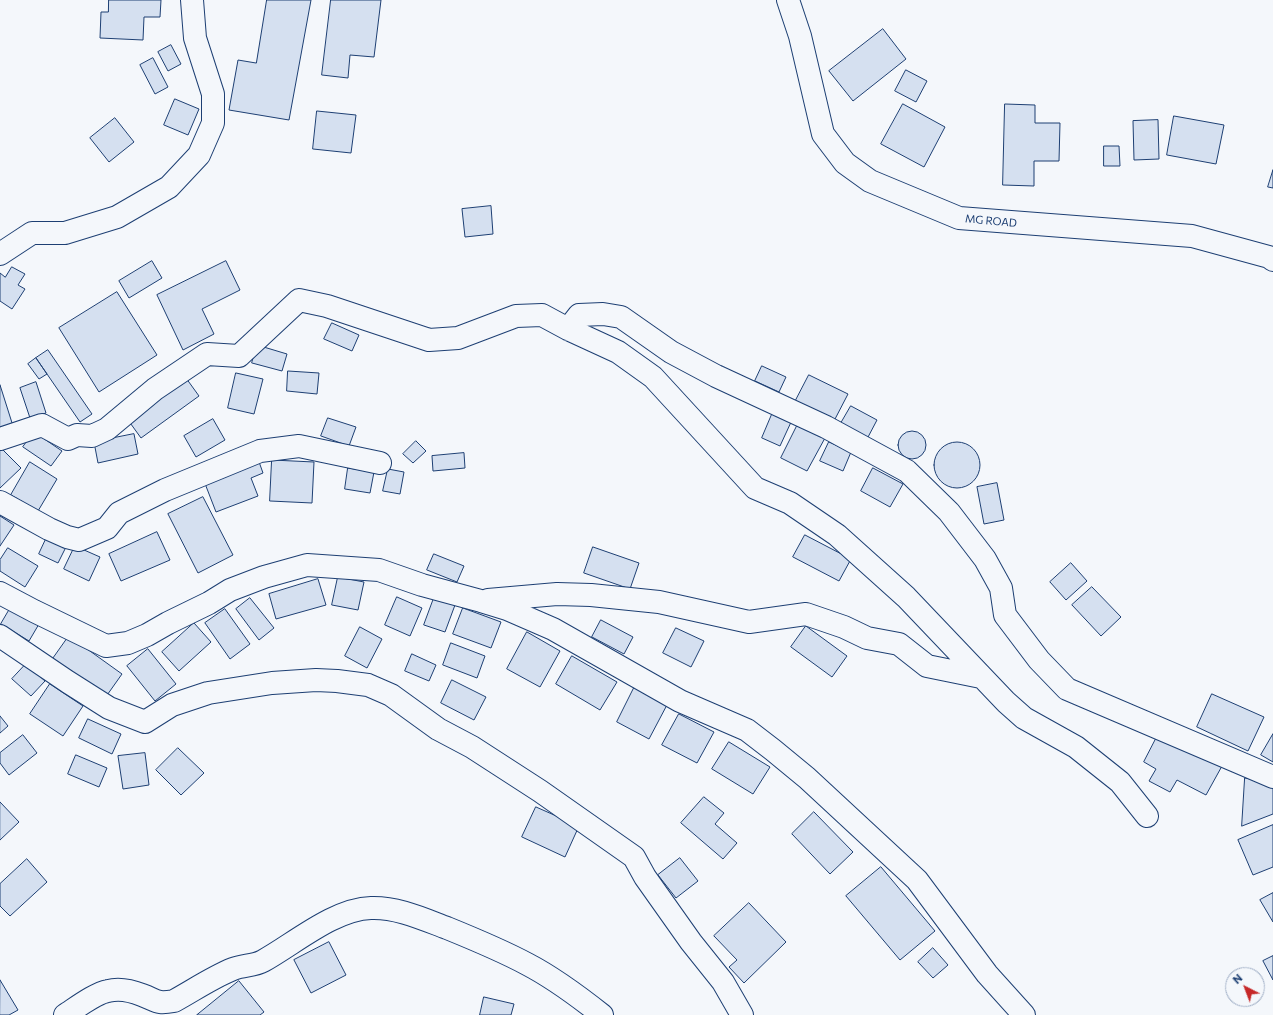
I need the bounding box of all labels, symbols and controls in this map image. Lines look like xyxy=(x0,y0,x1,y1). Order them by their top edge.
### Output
street label: MG ROAD xyxy=(965,212,1017,230)
north arrow xyxy=(1225,967,1265,1007)
text: N xyxy=(1230,971,1245,986)

